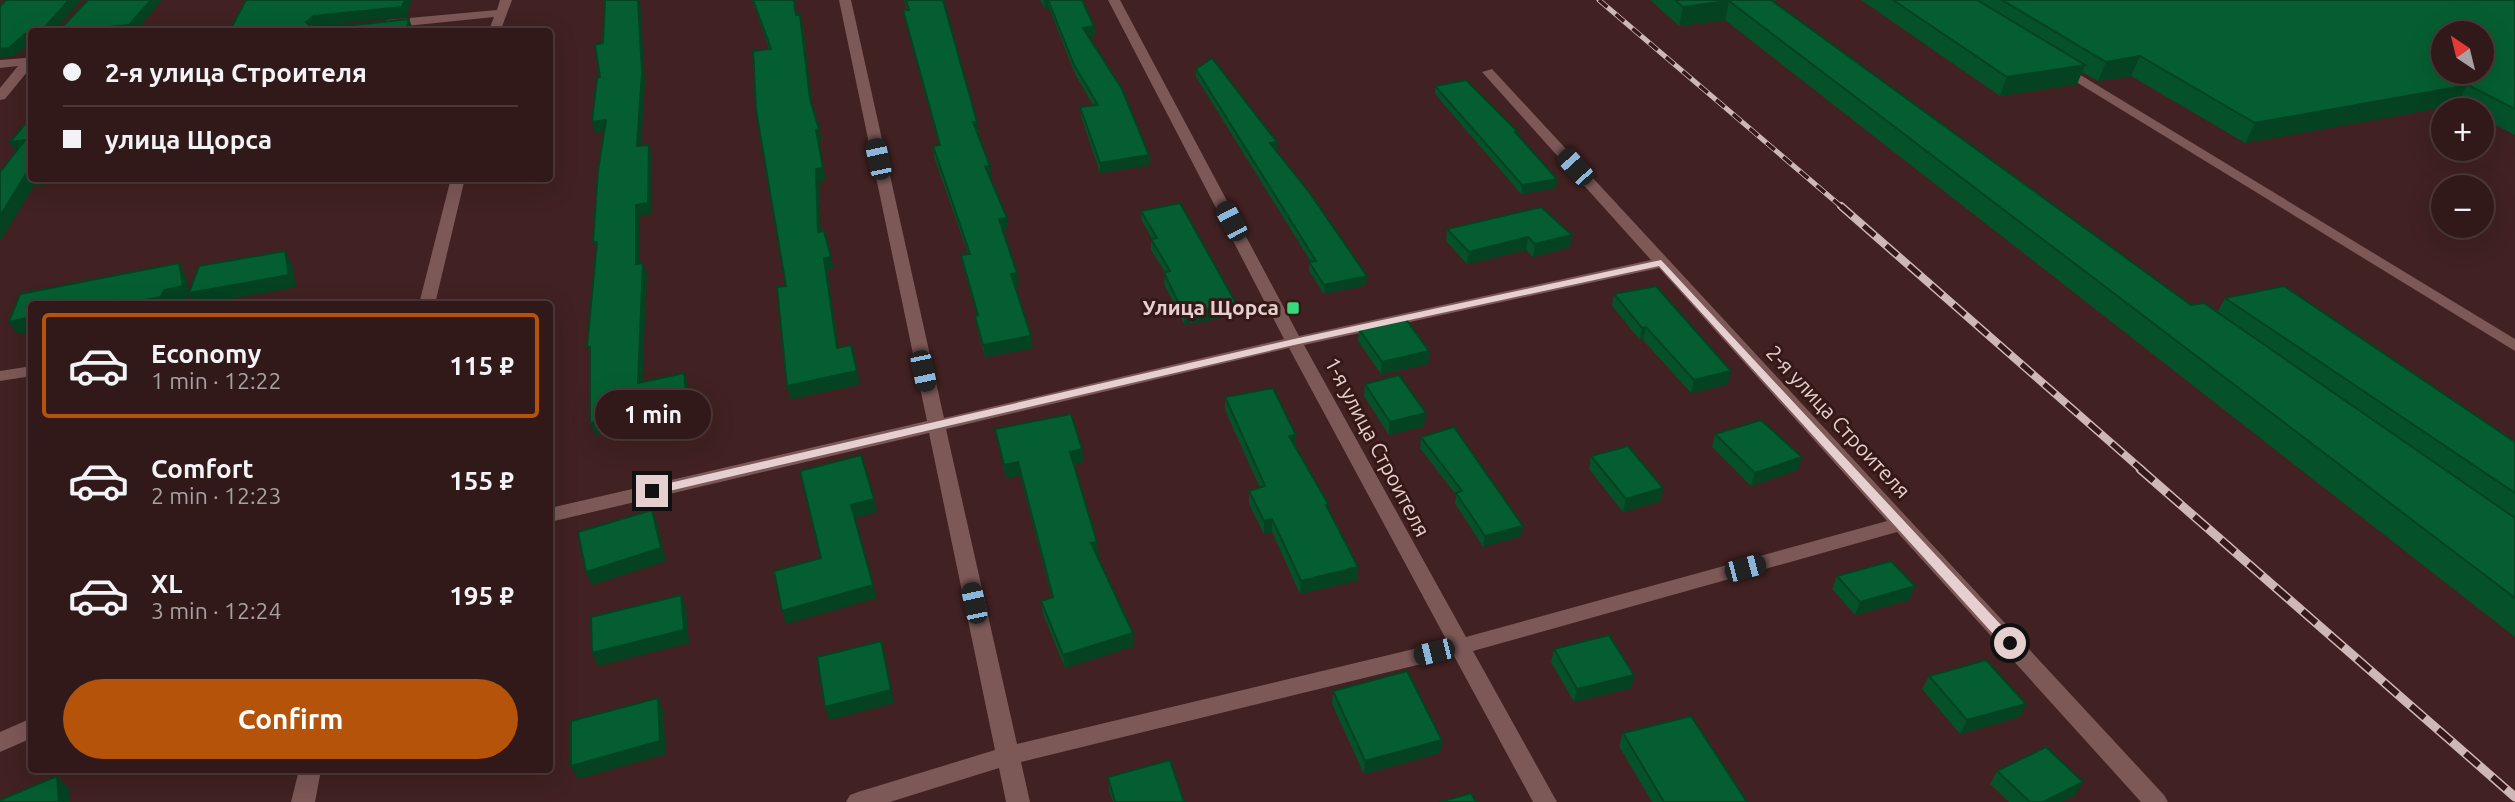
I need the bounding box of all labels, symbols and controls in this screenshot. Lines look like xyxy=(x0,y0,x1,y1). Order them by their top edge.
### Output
north arrow xyxy=(2431,21,2494,84)
map controls xyxy=(2431,21,2494,238)
text: 2-я улица Строителя xyxy=(105,58,367,87)
button: + xyxy=(2431,98,2494,161)
text: улица Щорса xyxy=(105,125,272,154)
car xyxy=(864,136,893,182)
car xyxy=(1554,144,1597,190)
button: − xyxy=(2431,175,2494,238)
car xyxy=(1212,198,1251,244)
place label: Улица Щорса xyxy=(1143,295,1279,319)
marker: Улица Щорса xyxy=(1285,300,1301,316)
icon: car xyxy=(67,334,130,397)
text: Economy xyxy=(151,339,261,368)
street label: 2-я улица Строителя xyxy=(1762,340,1916,503)
car xyxy=(909,348,938,394)
text: 115 ₽ xyxy=(449,351,514,380)
street label: 1-я улица Строителя xyxy=(1320,353,1435,540)
text: 1 min · 12:22 xyxy=(151,368,282,393)
callout: 1 min xyxy=(594,390,710,438)
text: 1 min xyxy=(624,402,682,427)
icon: car xyxy=(67,449,130,512)
text: Comfort xyxy=(151,454,254,483)
text: 155 ₽ xyxy=(449,466,514,495)
route end xyxy=(636,475,668,507)
text: 2 min · 12:23 xyxy=(151,483,282,508)
car xyxy=(1722,552,1769,584)
icon: car xyxy=(67,564,130,627)
text: XL xyxy=(151,569,182,598)
car xyxy=(960,580,989,626)
text: 195 ₽ xyxy=(449,581,514,610)
text: 3 min · 12:24 xyxy=(151,598,282,623)
route start xyxy=(1994,627,2026,659)
car xyxy=(1412,637,1457,667)
button: Confirm xyxy=(63,679,518,759)

